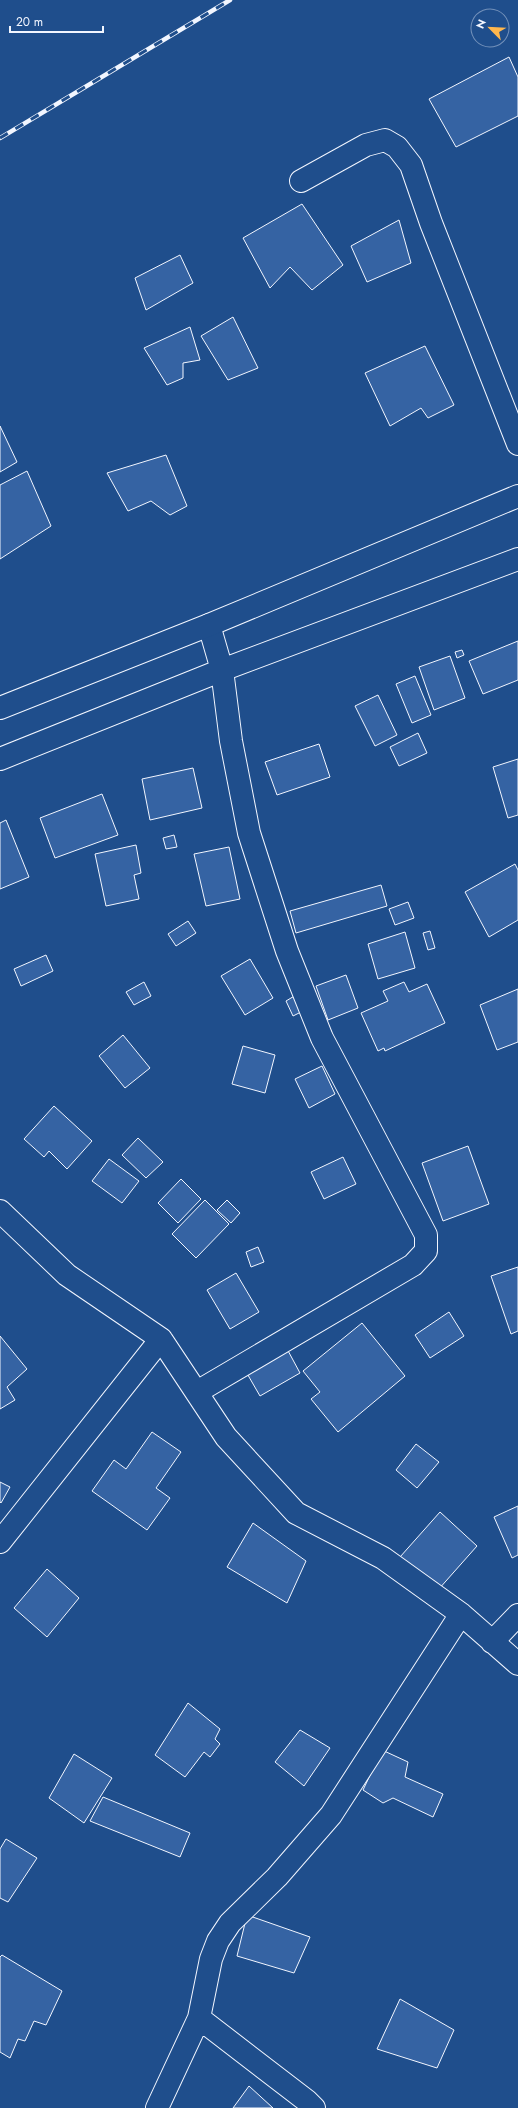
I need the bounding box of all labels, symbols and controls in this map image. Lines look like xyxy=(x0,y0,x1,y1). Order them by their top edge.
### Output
scale bar xyxy=(10,8,103,34)
north arrow xyxy=(470,8,510,48)
text: 20 m xyxy=(16,13,43,31)
text: N xyxy=(472,17,490,31)

